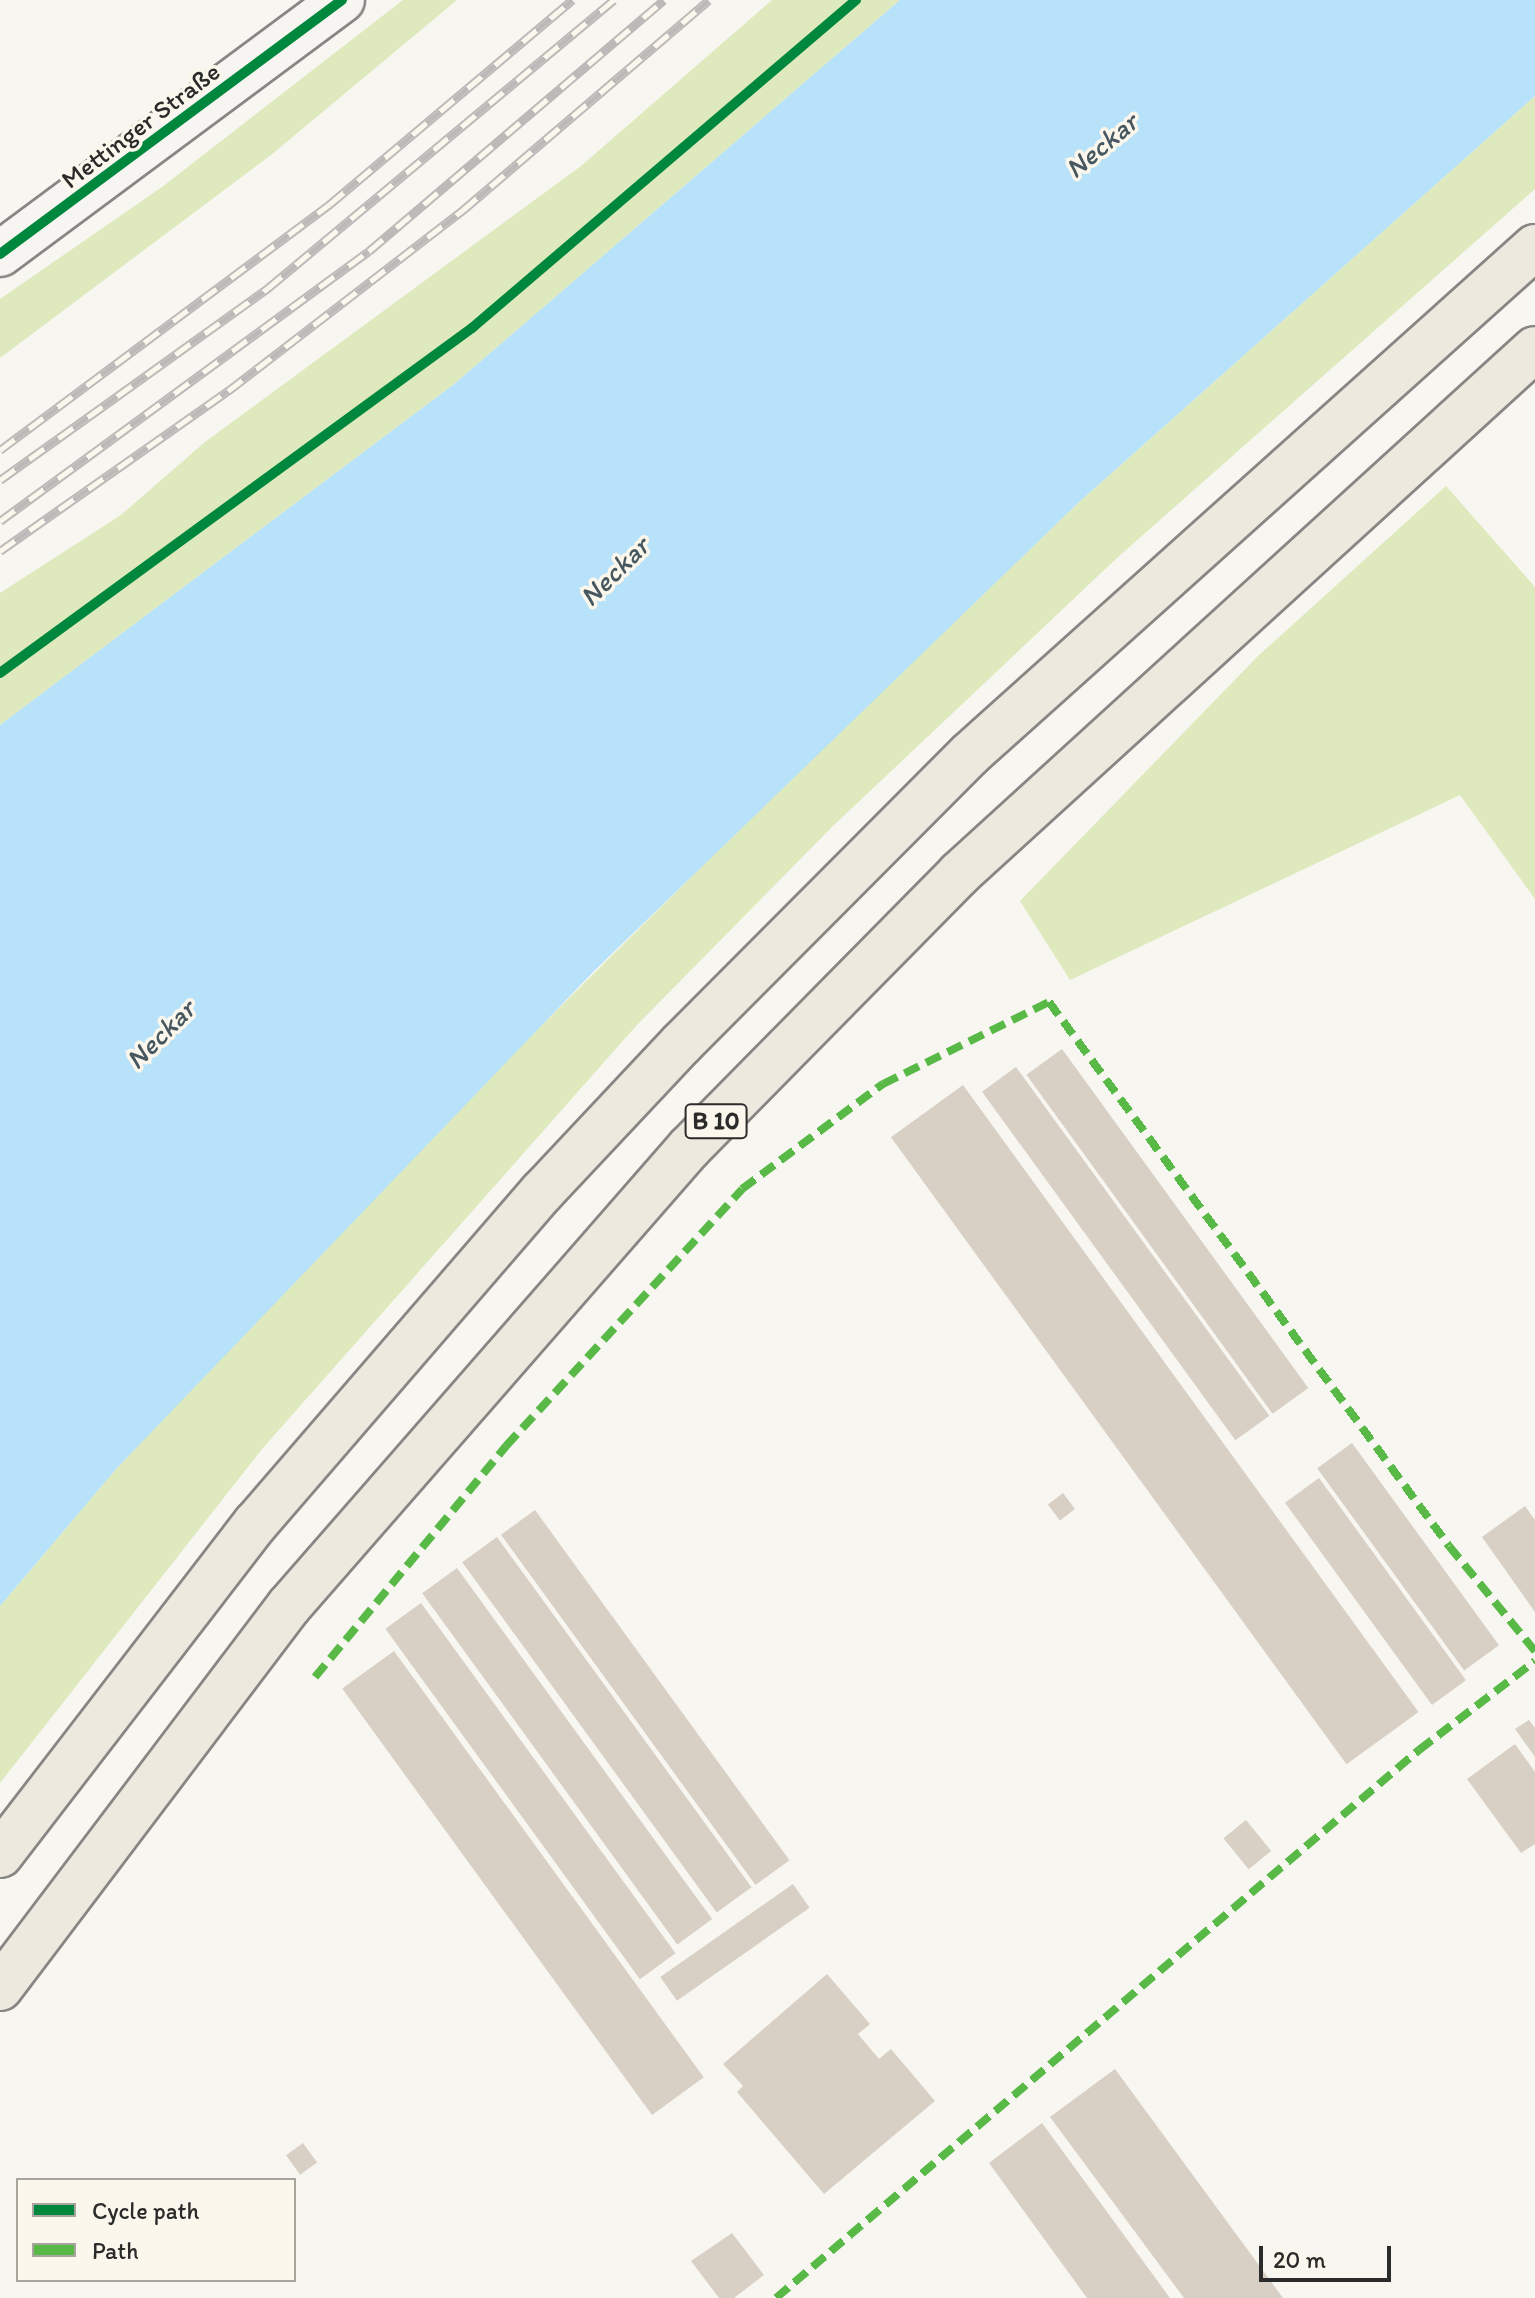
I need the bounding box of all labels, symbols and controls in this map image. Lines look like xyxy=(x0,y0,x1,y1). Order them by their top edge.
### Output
street label: Mettinger Straße xyxy=(55,56,227,196)
water label: Neckar xyxy=(1058,105,1144,185)
water label: Neckar xyxy=(572,529,656,613)
water label: Neckar xyxy=(118,992,202,1076)
road number: B 10 xyxy=(684,1101,748,1141)
legend xyxy=(16,2178,296,2282)
text: Cycle path xyxy=(92,2196,199,2225)
scale bar xyxy=(1263,2230,1395,2280)
text: Path xyxy=(92,2236,139,2265)
text: 20 m xyxy=(1273,2245,1326,2274)

